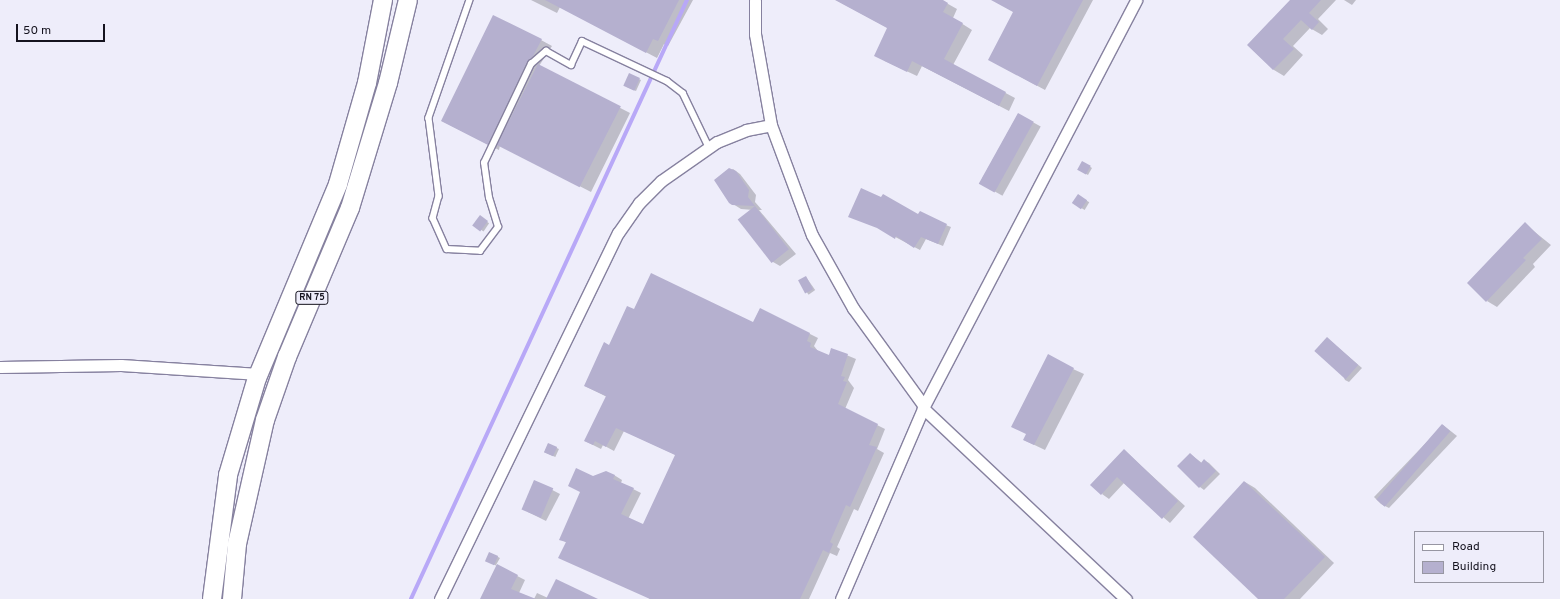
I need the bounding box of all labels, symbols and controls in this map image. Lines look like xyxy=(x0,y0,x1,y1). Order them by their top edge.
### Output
scale bar xyxy=(18,16,107,42)
text: 50 m xyxy=(23,23,51,39)
road number: RN 75 xyxy=(295,291,329,305)
legend xyxy=(1414,531,1544,583)
text: Road xyxy=(1452,539,1480,555)
text: Building xyxy=(1452,559,1496,575)

